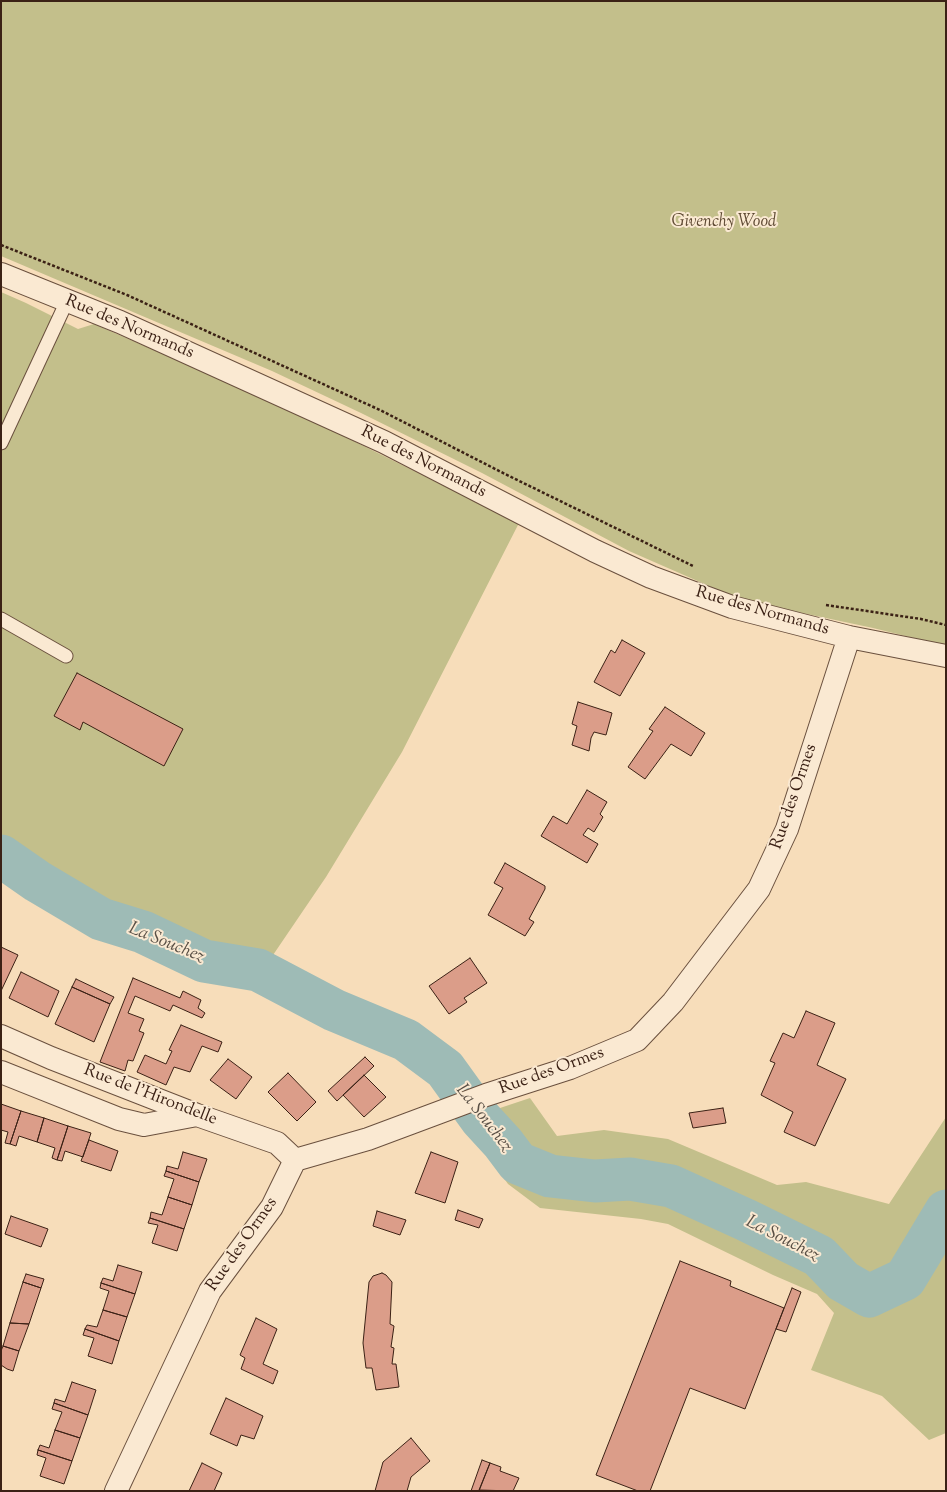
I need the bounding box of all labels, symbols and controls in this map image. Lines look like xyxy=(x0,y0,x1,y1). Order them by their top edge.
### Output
park label: Givenchy Wood xyxy=(672,213,776,233)
street label: Rue des Normands xyxy=(62,292,196,364)
street label: Rue des Normands xyxy=(357,423,489,503)
street label: Rue des Normands xyxy=(693,583,831,641)
street label: Rue des Ormes xyxy=(767,742,823,852)
water label: La Souchez xyxy=(125,919,207,969)
street label: Rue des Ormes xyxy=(497,1044,607,1100)
street label: Rue de l'Hirondelle xyxy=(80,1061,220,1131)
water label: La Souchez xyxy=(450,1081,516,1157)
street label: Rue des Ormes xyxy=(203,1194,283,1296)
water label: La Souchez xyxy=(741,1212,823,1268)

